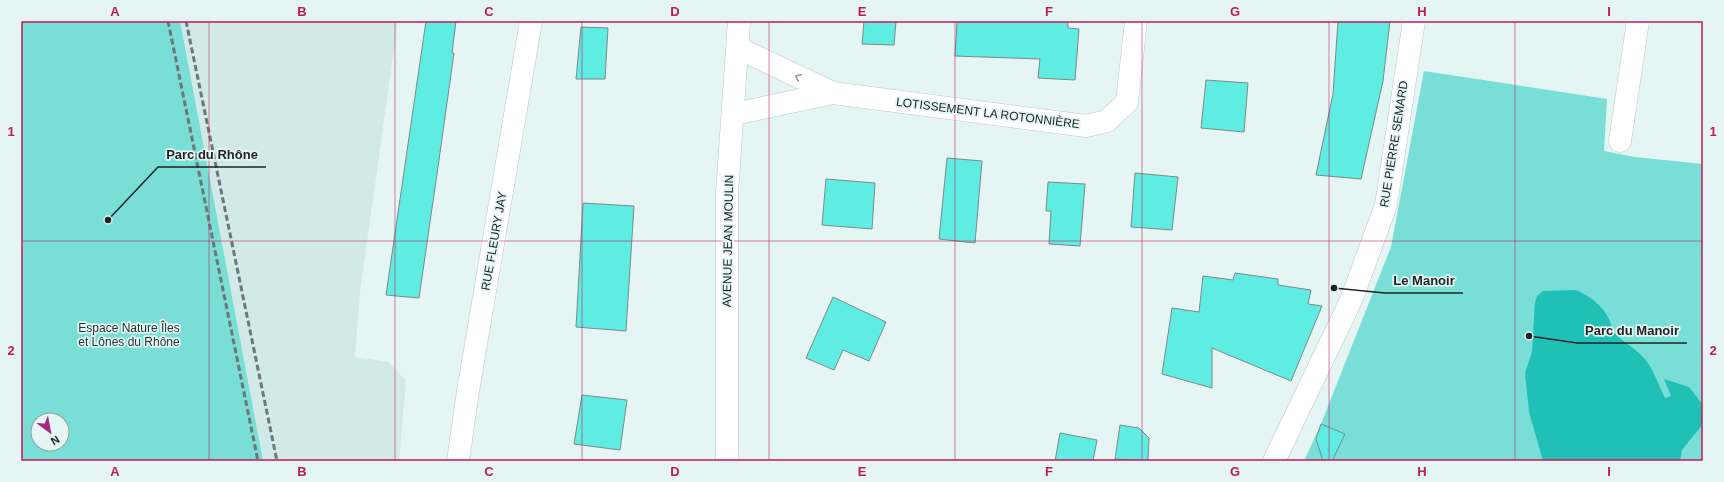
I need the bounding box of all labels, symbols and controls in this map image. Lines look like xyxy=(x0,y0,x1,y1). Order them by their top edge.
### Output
text: A xyxy=(110,4,120,19)
text: B xyxy=(297,4,307,19)
text: C xyxy=(484,4,494,19)
text: D xyxy=(670,4,680,19)
text: E xyxy=(858,4,867,19)
text: F xyxy=(1045,4,1053,19)
text: G xyxy=(1230,4,1240,19)
text: H xyxy=(1417,4,1427,19)
text: I xyxy=(1607,4,1611,19)
one-way arrow xyxy=(794,74,802,82)
street label: RUE PIERRE SEMARD xyxy=(1377,79,1411,208)
street label: LOTISSEMENT LA ROTONNIÈRE xyxy=(895,94,1081,131)
text: 1 xyxy=(7,124,15,139)
text: 1 xyxy=(1709,124,1717,139)
callout: Parc du Rhône xyxy=(158,142,266,167)
text: Parc du Rhône xyxy=(166,147,258,162)
street label: AVENUE JEAN MOULIN xyxy=(720,175,736,307)
street label: RUE FLEURY JAY xyxy=(478,191,510,291)
callout: Le Manoir xyxy=(1385,268,1463,293)
text: Le Manoir xyxy=(1393,273,1455,288)
callout: Parc du Manoir xyxy=(1577,318,1687,343)
park label: Espace Nature Îles et Lônes du Rhône xyxy=(78,320,180,349)
text: Parc du Manoir xyxy=(1585,323,1679,338)
text: 2 xyxy=(7,343,15,358)
text: 2 xyxy=(1709,343,1717,358)
north arrow xyxy=(30,412,70,452)
text: N xyxy=(49,433,62,448)
text: A xyxy=(110,464,120,479)
text: B xyxy=(297,464,307,479)
text: C xyxy=(484,464,494,479)
text: D xyxy=(670,464,680,479)
text: E xyxy=(858,464,867,479)
text: F xyxy=(1045,464,1053,479)
text: G xyxy=(1230,464,1240,479)
text: H xyxy=(1417,464,1427,479)
text: I xyxy=(1607,464,1611,479)

